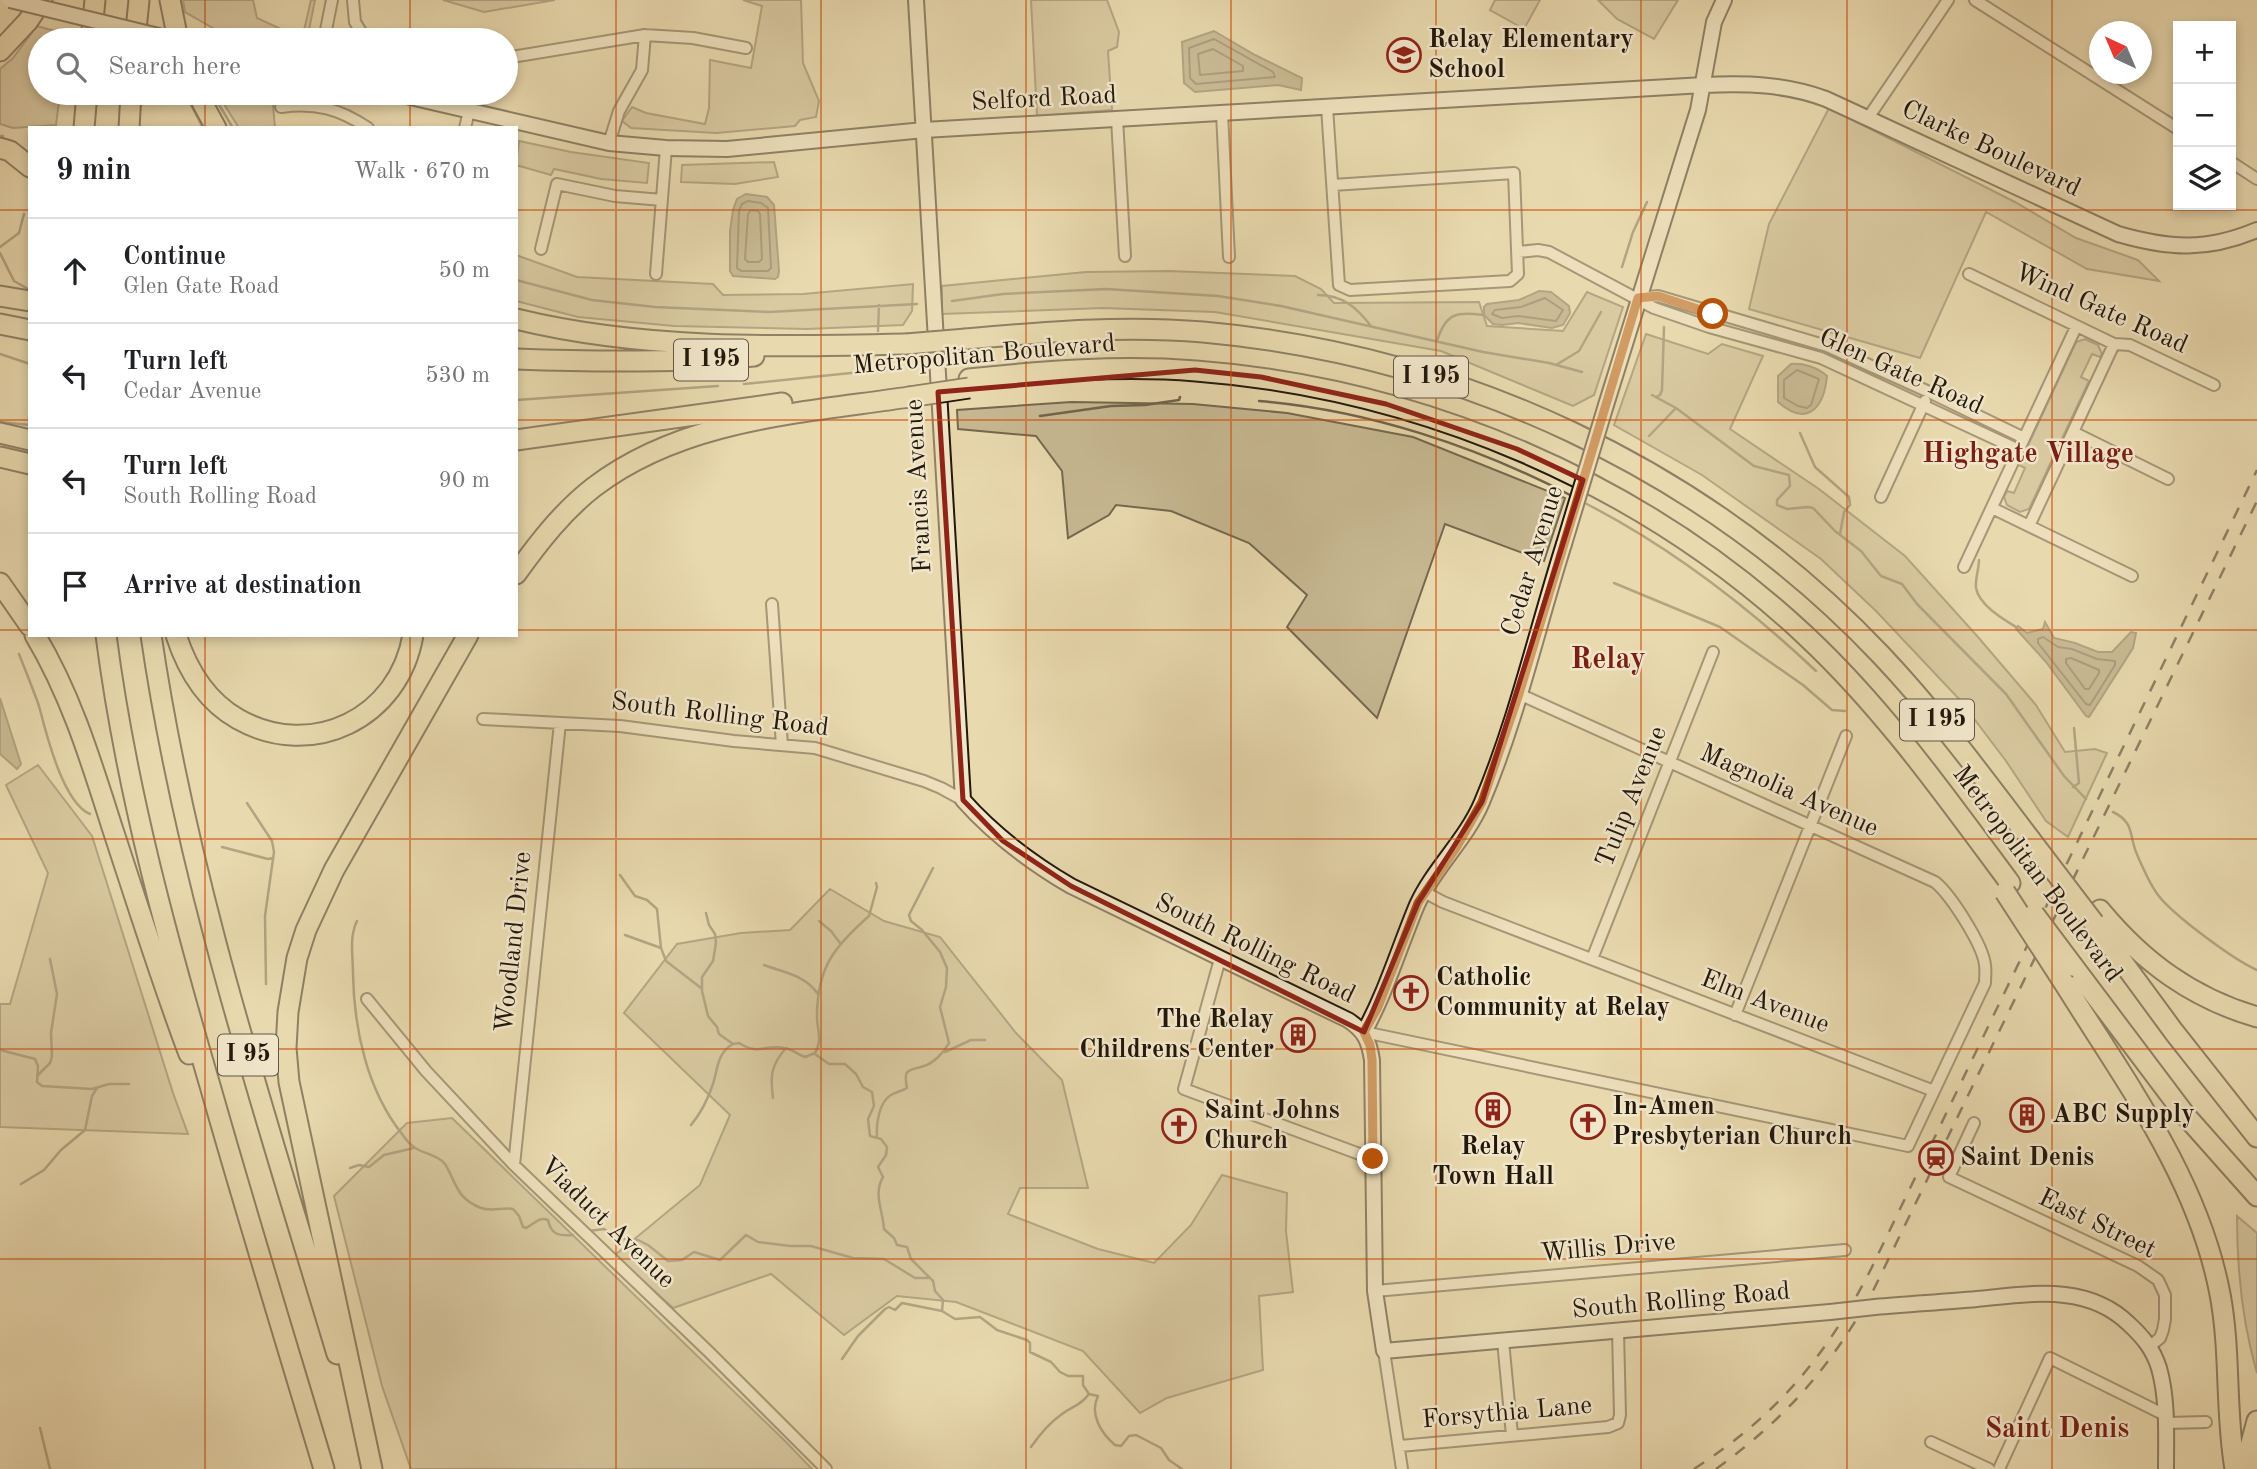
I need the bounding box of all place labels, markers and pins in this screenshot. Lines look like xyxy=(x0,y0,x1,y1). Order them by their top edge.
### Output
place label: Relay Elementary School xyxy=(1428,27,1634,83)
school or university icon: Relay Elementary School xyxy=(1385,36,1423,74)
place label: Catholic Community at Relay xyxy=(1436,965,1670,1021)
church icon: Catholic Community at Relay xyxy=(1392,974,1430,1012)
place label: The Relay Childrens Center xyxy=(1079,1007,1274,1063)
building icon: The Relay Childrens Center xyxy=(1279,1016,1317,1054)
building icon: Relay Town Hall xyxy=(1474,1091,1512,1129)
place label: In-Amen Presbyterian Church xyxy=(1612,1094,1852,1150)
building icon: ABC Supply xyxy=(2008,1096,2046,1134)
place label: Saint Johns Church xyxy=(1204,1098,1340,1154)
place label: ABC Supply xyxy=(2052,1102,2195,1128)
church icon: In-Amen Presbyterian Church xyxy=(1569,1103,1607,1141)
church icon: Saint Johns Church xyxy=(1160,1107,1198,1145)
place label: Relay Town Hall xyxy=(1432,1134,1554,1190)
station icon: Saint Denis xyxy=(1917,1139,1955,1177)
place label: Saint Denis xyxy=(1960,1145,2094,1171)

